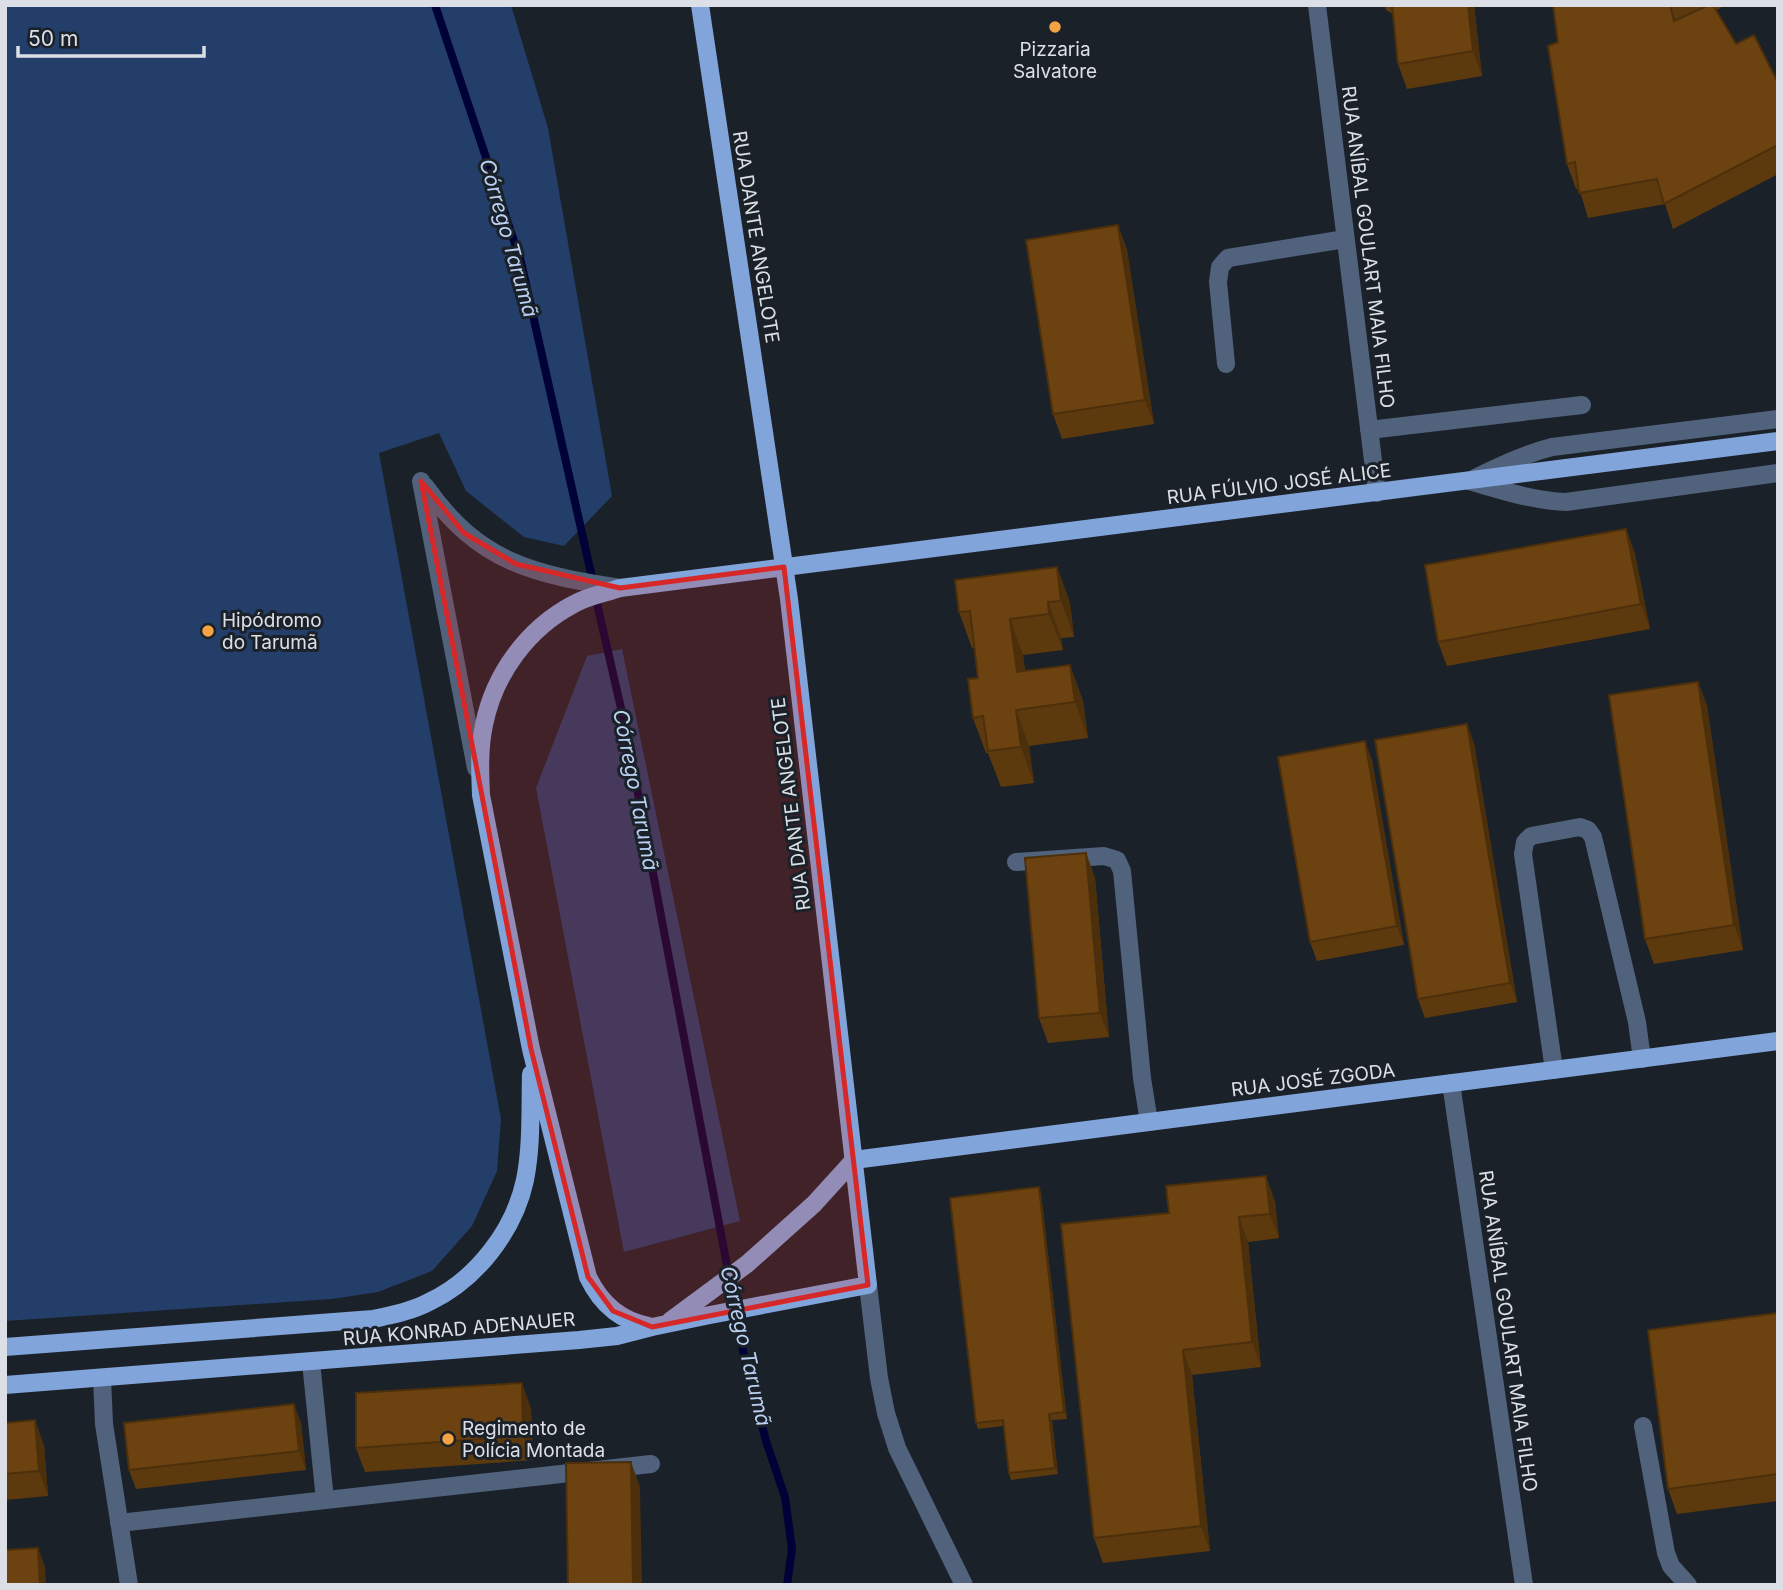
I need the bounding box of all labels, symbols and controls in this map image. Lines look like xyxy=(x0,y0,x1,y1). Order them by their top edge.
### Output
scale bar xyxy=(18,14,203,58)
marker: Pizzaria Salvatore xyxy=(1047,19,1063,35)
text: 50 m xyxy=(28,26,78,51)
place label: Pizzaria Salvatore xyxy=(1013,38,1097,83)
street label: RUA ANÍBAL GOULART MAIA FILHO xyxy=(1337,84,1400,410)
street label: RUA DANTE ANGELOTE xyxy=(728,129,784,345)
water label: Córrego Tarumã xyxy=(474,156,544,320)
street label: RUA FÚLVIO JOSÉ ALICE xyxy=(1165,458,1393,509)
place label: Hipódromo do Tarumã xyxy=(222,609,322,654)
marker: Hipódromo do Tarumã xyxy=(200,623,216,639)
street label: RUA DANTE ANGELOTE xyxy=(766,696,816,912)
water label: Córrego Tarumã xyxy=(608,707,664,873)
street label: RUA JOSÉ ZGODA xyxy=(1230,1058,1396,1101)
street label: RUA ANÍBAL GOULART MAIA FILHO xyxy=(1474,1169,1543,1493)
water label: Córrego Tarumã xyxy=(715,1263,777,1429)
street label: RUA KONRAD ADENAUER xyxy=(342,1307,576,1351)
place label: Regimento de Polícia Montada xyxy=(462,1417,605,1462)
marker: Regimento de Polícia Montada xyxy=(440,1431,456,1447)

